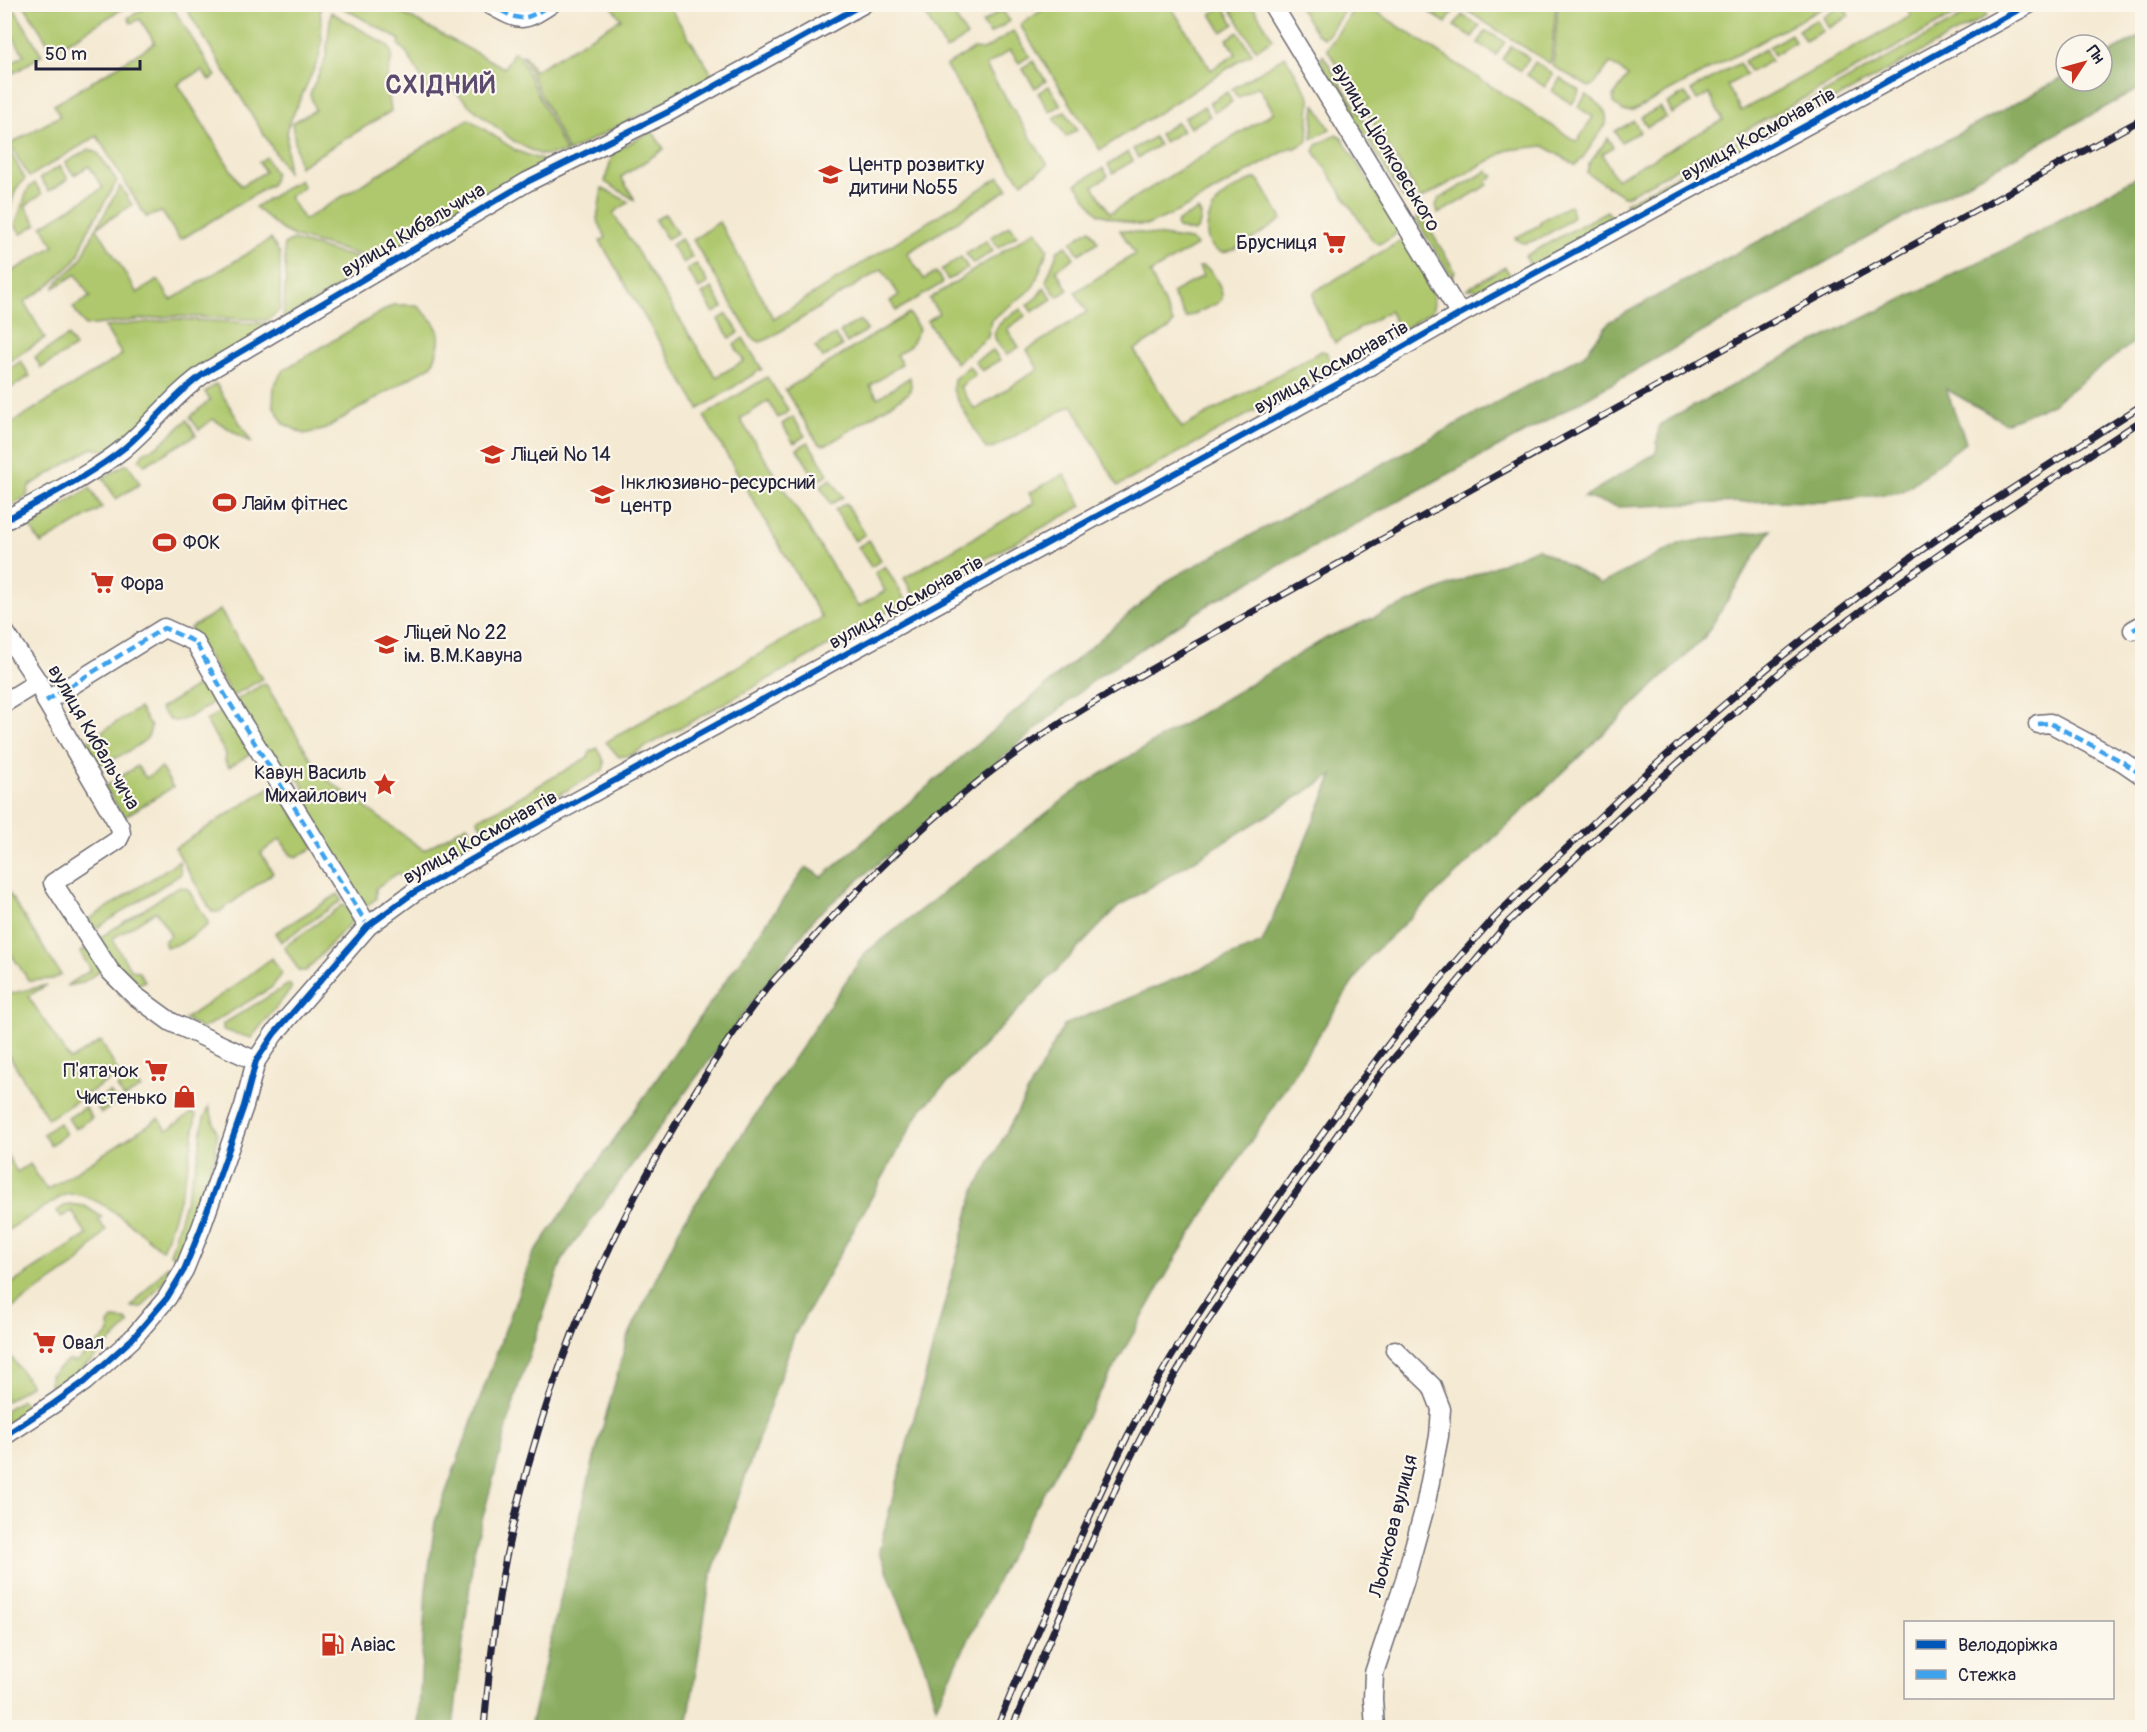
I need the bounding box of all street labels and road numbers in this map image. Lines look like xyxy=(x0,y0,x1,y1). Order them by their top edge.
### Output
street label: вулиця Ціолковського xyxy=(1326,58,1446,236)
street label: вулиця Космонавтів xyxy=(1676,81,1840,187)
street label: вулиця Кибальчича xyxy=(337,177,489,283)
street label: вулиця Космонавтів xyxy=(1249,314,1413,420)
street label: вулиця Космонавтів xyxy=(824,549,988,655)
street label: вулиця Кибальчича xyxy=(42,660,146,814)
street label: вулиця Космонавтів xyxy=(398,784,562,890)
street label: Льонкова вулиця xyxy=(1363,1452,1423,1601)

